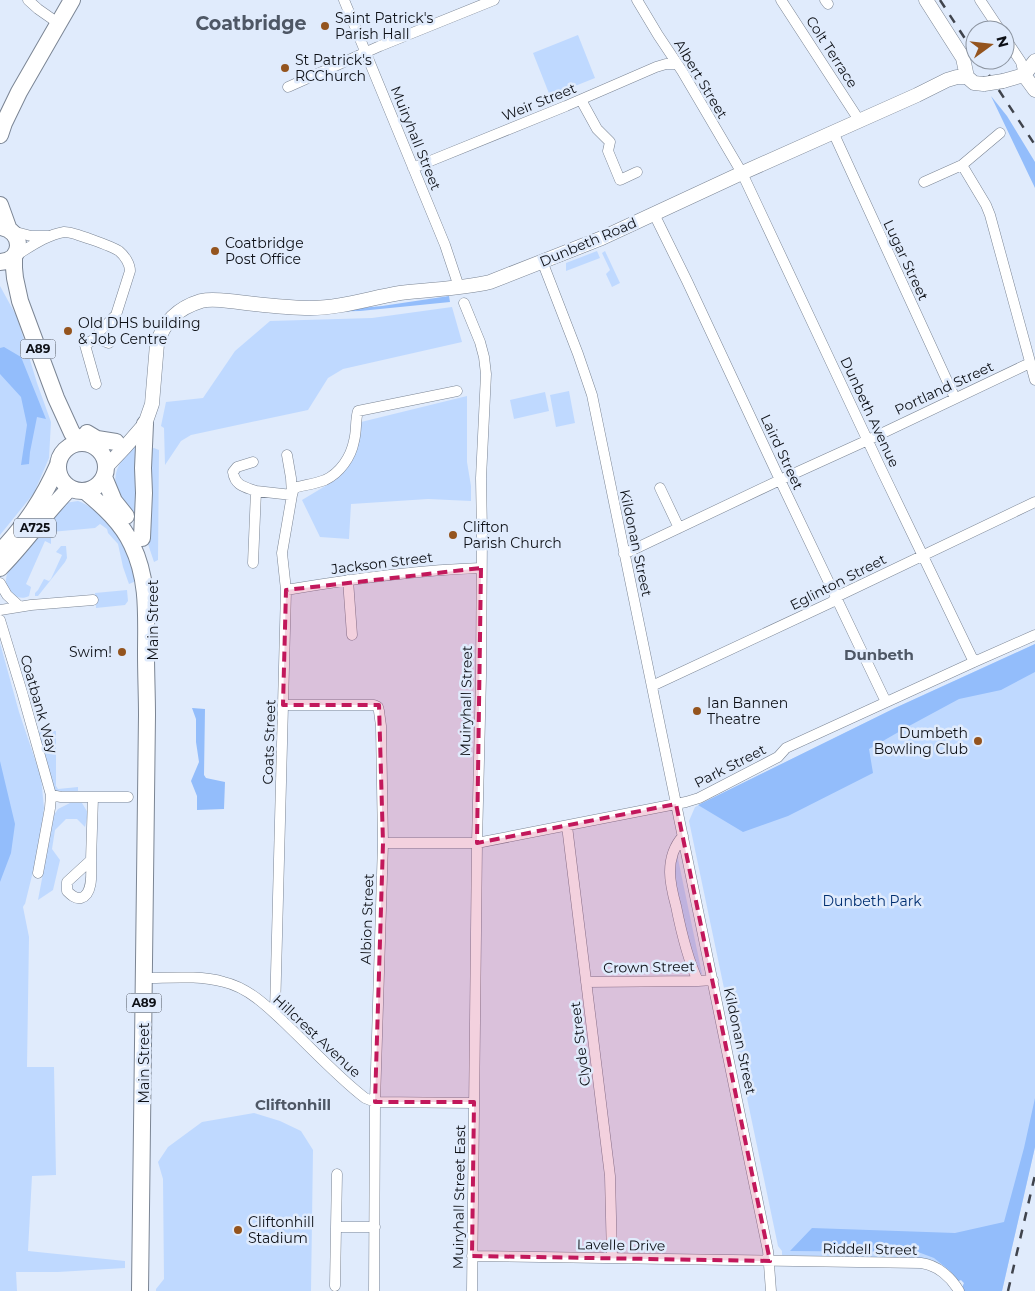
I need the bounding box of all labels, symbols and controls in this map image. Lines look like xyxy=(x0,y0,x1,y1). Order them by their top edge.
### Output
place label: Saint Patrick's Parish Hall xyxy=(335,9,433,43)
district label: Coatbridge xyxy=(195,12,307,35)
street label: Colt Terrace xyxy=(802,13,862,91)
marker: Saint Patrick's Parish Hall xyxy=(319,20,331,32)
north arrow xyxy=(965,20,1015,70)
text: N xyxy=(992,34,1013,49)
street label: Albert Street xyxy=(670,36,732,122)
place label: St Patrick's RCChurch xyxy=(295,51,372,85)
marker: St Patrick's RCChurch xyxy=(279,62,291,74)
street label: Weir Street xyxy=(499,79,579,125)
street label: Muiryhall Street xyxy=(387,83,445,193)
street label: Dunbeth Road xyxy=(537,213,639,271)
street label: Lugar Street xyxy=(879,217,933,304)
place label: Coatbridge Post Office xyxy=(225,234,304,268)
marker: Coatbridge Post Office xyxy=(209,245,221,257)
place label: Old DHS building & Job Centre xyxy=(78,314,201,348)
marker: Old DHS building & Job Centre xyxy=(62,325,74,337)
road number: A89 xyxy=(20,339,56,358)
street label: Dunbeth Avenue xyxy=(836,354,904,470)
street label: Portland Street xyxy=(892,357,997,419)
street label: Laird Street xyxy=(757,411,807,493)
street label: Kildonan Street xyxy=(616,488,656,598)
road number: A725 xyxy=(14,518,56,538)
place label: Clifton Parish Church xyxy=(463,518,562,552)
marker: Clifton Parish Church xyxy=(447,529,459,541)
street label: Jackson Street xyxy=(329,548,434,578)
street label: Eglinton Street xyxy=(787,550,889,614)
street label: Main Street xyxy=(144,579,162,660)
place label: Swim! xyxy=(69,643,112,661)
street label: Muiryhall Street xyxy=(456,645,476,757)
district label: Dunbeth xyxy=(844,645,914,664)
marker: Swim! xyxy=(116,646,128,658)
street label: Coatbank Way xyxy=(16,653,62,756)
place label: Ian Bannen Theatre xyxy=(707,694,788,728)
street label: Coats Street xyxy=(259,699,279,785)
marker: Ian Bannen Theatre xyxy=(691,705,703,717)
place label: Dumbeth Bowling Club xyxy=(874,724,968,758)
marker: Dumbeth Bowling Club xyxy=(972,735,984,747)
street label: Park Street xyxy=(691,740,769,792)
street label: Albion Street xyxy=(356,873,378,965)
park label: Dunbeth Park xyxy=(822,892,922,910)
street label: Crown Street xyxy=(603,957,695,977)
street label: Kildonan Street xyxy=(720,986,760,1096)
street label: Hillcrest Avenue xyxy=(269,991,365,1081)
road number: A89 xyxy=(126,994,162,1012)
street label: Clyde Street xyxy=(566,1000,594,1087)
street label: Main Street xyxy=(135,1022,153,1103)
district label: Cliftonhill xyxy=(255,1095,331,1114)
street label: Muiryhall Street East xyxy=(449,1124,469,1269)
place label: Cliftonhill Stadium xyxy=(248,1213,315,1247)
marker: Cliftonhill Stadium xyxy=(232,1224,244,1236)
street label: Lavelle Drive xyxy=(577,1235,665,1255)
street label: Riddell Street xyxy=(822,1239,918,1259)

